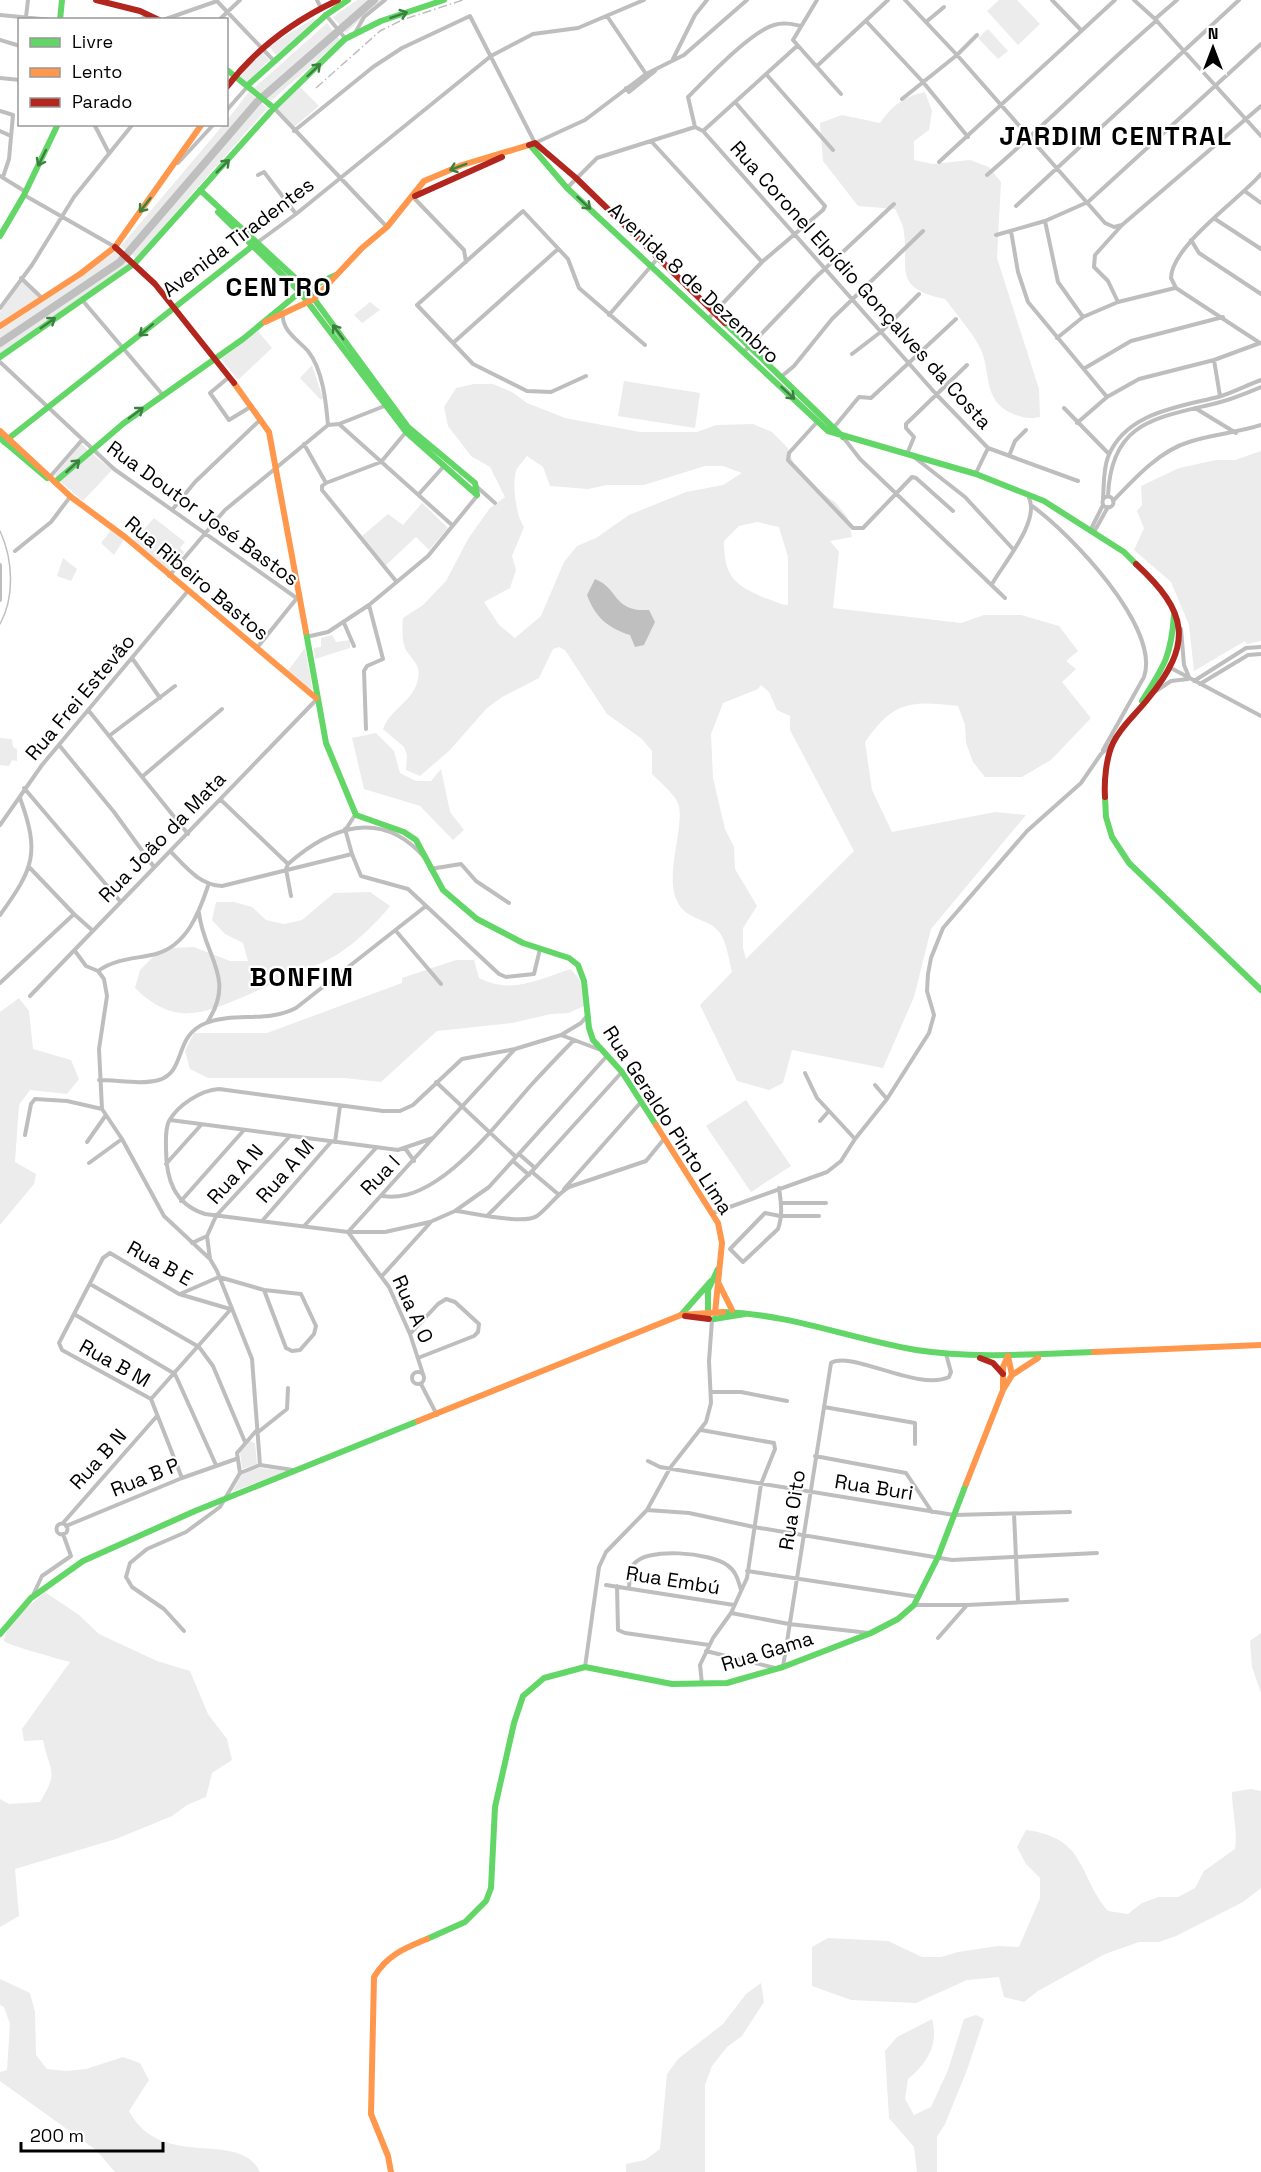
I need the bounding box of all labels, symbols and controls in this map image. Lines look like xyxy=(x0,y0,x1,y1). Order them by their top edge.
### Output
one-way arrow xyxy=(389,8,407,19)
legend xyxy=(18,18,228,126)
north arrow xyxy=(1183,18,1243,78)
text: N xyxy=(1208,23,1218,44)
text: Livre xyxy=(72,30,113,53)
text: Lento xyxy=(72,60,122,83)
one-way arrow xyxy=(306,63,321,77)
text: Parado xyxy=(72,90,132,113)
district label: JARDIM CENTRAL xyxy=(999,119,1233,153)
street label: Rua Coronel Elpídio Gonçalves da Costa xyxy=(724,135,998,435)
one-way arrow xyxy=(36,149,48,167)
one-way arrow xyxy=(215,159,230,173)
one-way arrow xyxy=(450,162,468,173)
street label: Avenida Tiradentes xyxy=(157,171,319,303)
one-way arrow xyxy=(576,196,591,210)
one-way arrow xyxy=(138,197,151,213)
street label: Avenida 8 de Dezembro xyxy=(603,197,785,369)
district label: CENTRO xyxy=(226,270,332,304)
one-way arrow xyxy=(39,317,56,329)
one-way arrow xyxy=(138,323,153,337)
one-way arrow xyxy=(332,324,344,340)
one-way arrow xyxy=(780,386,795,400)
one-way arrow xyxy=(128,407,144,420)
street label: Rua Doutor José Bastos xyxy=(102,435,304,591)
one-way arrow xyxy=(65,459,80,473)
street label: Rua Ribeiro Bastos xyxy=(120,510,274,646)
street label: Rua Frei Estevão xyxy=(19,628,141,766)
street label: Rua João da Mata xyxy=(93,766,231,908)
district label: BONFIM xyxy=(250,960,354,994)
street label: Rua Geraldo Pinto Lima xyxy=(597,1021,739,1219)
street label: Rua A M xyxy=(250,1134,320,1208)
street label: Rua A N xyxy=(201,1139,269,1209)
street label: Rua I xyxy=(355,1149,405,1201)
street label: Rua B E xyxy=(123,1234,197,1292)
street label: Rua A O xyxy=(386,1271,440,1347)
street label: Rua B M xyxy=(75,1333,155,1393)
street label: Rua B N xyxy=(64,1423,132,1495)
street label: Rua B P xyxy=(107,1451,183,1503)
street label: Rua Oito xyxy=(773,1468,811,1552)
street label: Rua Buri xyxy=(833,1468,915,1506)
street label: Rua Embú xyxy=(624,1560,722,1600)
street label: Rua Gama xyxy=(718,1625,816,1677)
scale bar xyxy=(21,2115,164,2153)
text: 200 m xyxy=(30,2124,84,2147)

